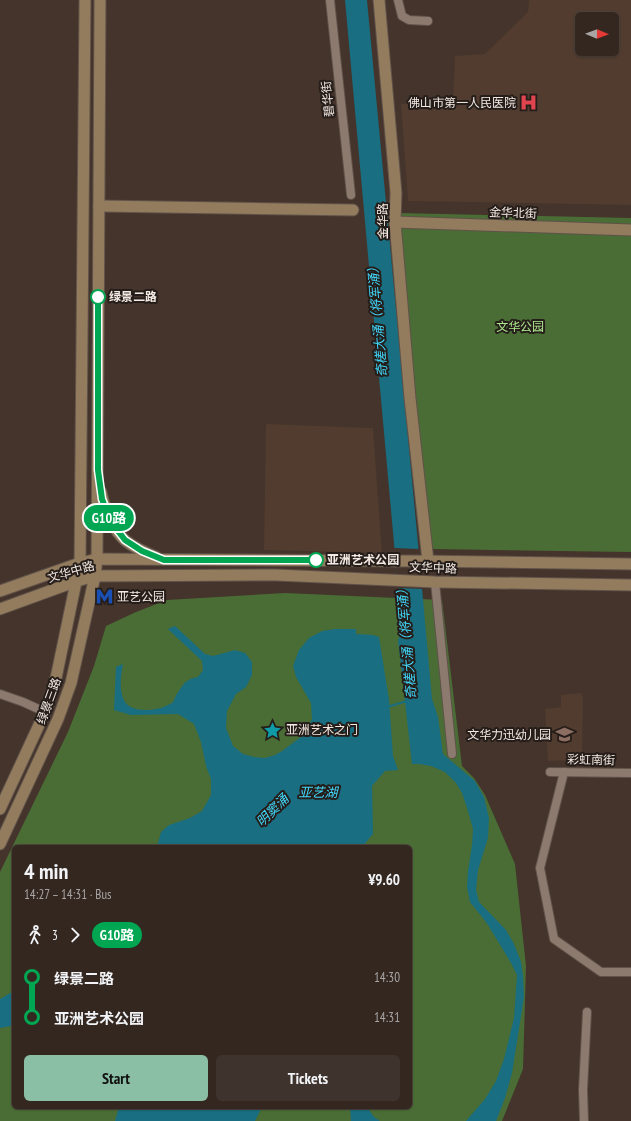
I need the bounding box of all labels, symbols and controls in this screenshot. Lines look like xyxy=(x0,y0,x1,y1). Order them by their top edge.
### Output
north arrow xyxy=(575,12,619,56)
map controls xyxy=(575,12,619,56)
street label: 碧华街 xyxy=(318,80,337,118)
hospital icon: 佛山市第一人民医院 xyxy=(519,93,539,113)
place label: 佛山市第一人民医院 xyxy=(408,95,516,110)
street label: 金华路 xyxy=(375,203,390,239)
street label: 金华北街 xyxy=(489,204,537,221)
water label: 奇槎大涌（将军涌） xyxy=(364,260,391,378)
marker: 绿景二路 xyxy=(90,289,106,305)
place label: 绿景二路 xyxy=(109,289,157,304)
park label: 文华公园 xyxy=(496,319,544,334)
line badge: G10路 xyxy=(81,505,137,531)
text: G10路 xyxy=(92,509,126,527)
marker: 亚洲艺术公园 xyxy=(308,552,324,568)
place label: 亚洲艺术公园 xyxy=(327,552,399,567)
street label: 文华中路 xyxy=(46,558,96,585)
street label: 文华中路 xyxy=(409,559,457,576)
water label: 奇槎大涌（将军涌） xyxy=(393,582,420,700)
metro station icon: 亚艺公园 xyxy=(94,587,114,607)
place label: 亚艺公园 xyxy=(117,589,165,604)
street label: 绿景三路 xyxy=(33,676,64,726)
place icon: 亚洲艺术之门 xyxy=(263,720,283,740)
place label: 亚洲艺术之门 xyxy=(286,722,358,737)
school or university icon: 文华力迅幼儿园 xyxy=(554,725,574,745)
place label: 文华力迅幼儿园 xyxy=(467,727,551,742)
street label: 彩虹南街 xyxy=(567,752,615,767)
water label: 亚艺湖 xyxy=(298,784,339,801)
water label: 明窦涌 xyxy=(253,789,294,830)
text: 4 min xyxy=(24,857,68,885)
text: ¥9.60 xyxy=(368,870,400,889)
text: 14:27 – 14:31 · Bus xyxy=(24,886,111,903)
icon: walk xyxy=(24,924,46,946)
icon: forward xyxy=(64,924,86,946)
text: G10路 xyxy=(100,926,134,944)
text: 3 xyxy=(52,927,58,944)
text: 绿景二路 xyxy=(54,969,114,988)
text: 14:30 xyxy=(374,969,400,986)
text: 亚洲艺术公园 xyxy=(54,1009,144,1028)
text: 14:31 xyxy=(374,1009,400,1026)
button: Start xyxy=(24,1055,208,1101)
button: Tickets xyxy=(216,1055,400,1101)

